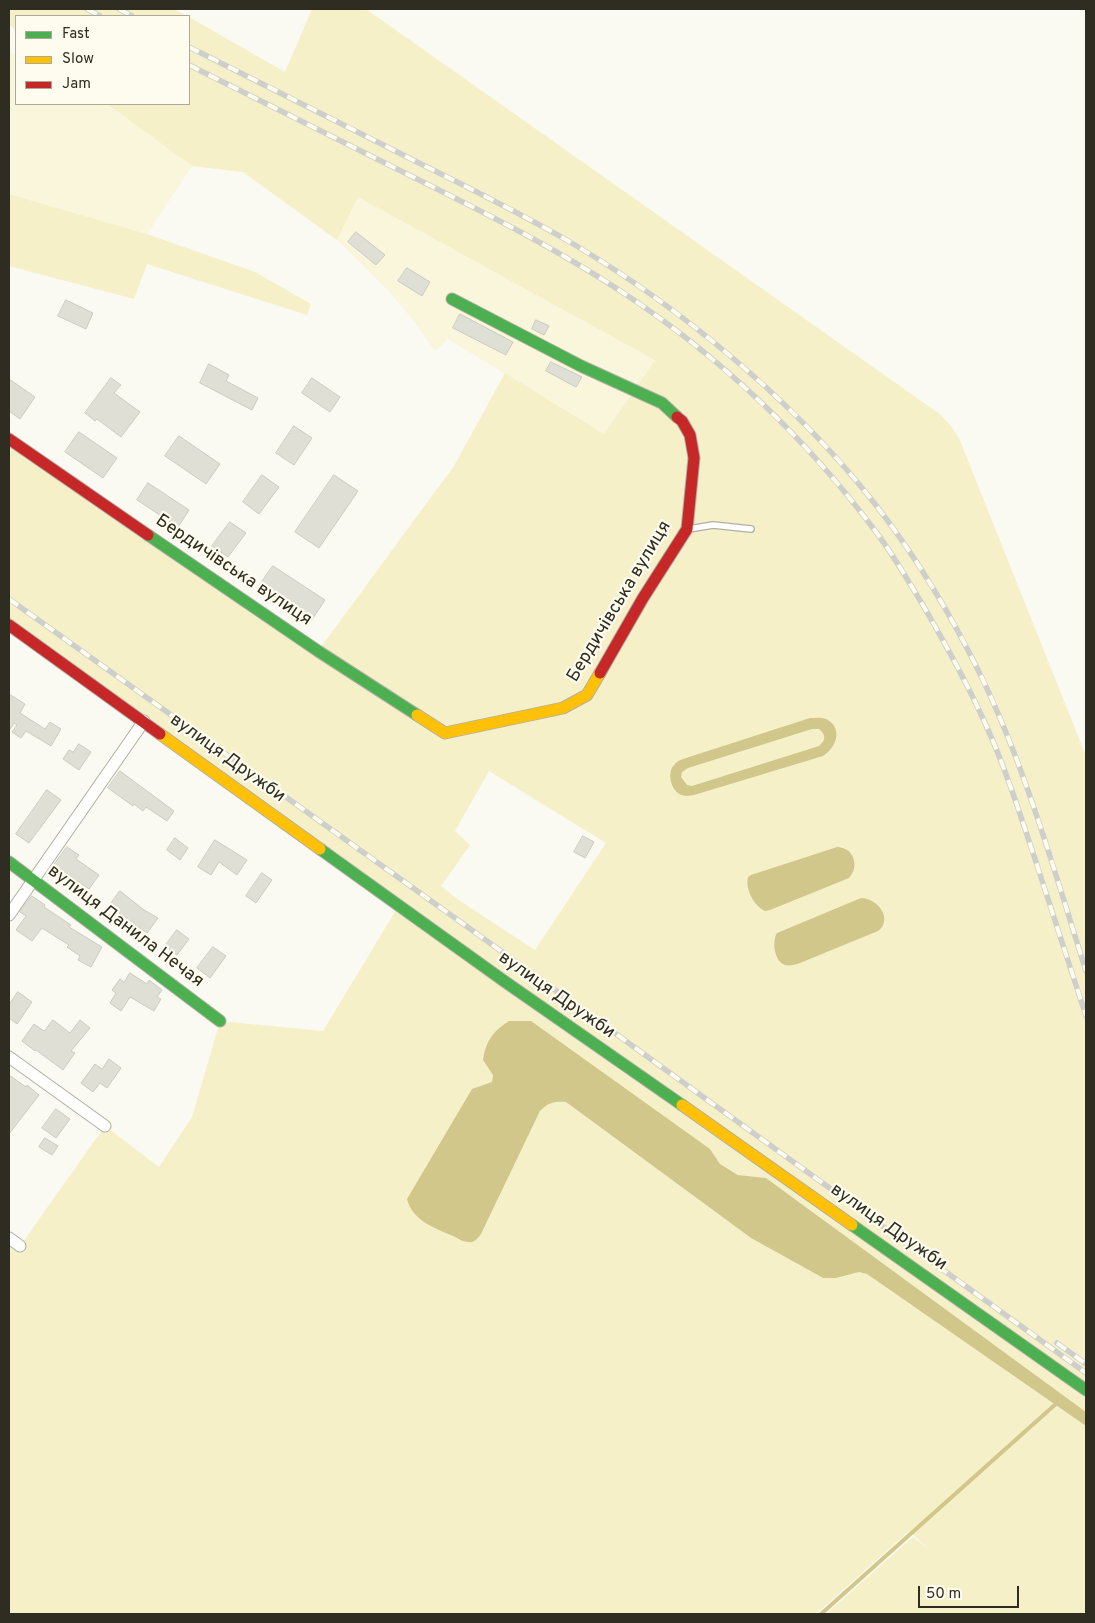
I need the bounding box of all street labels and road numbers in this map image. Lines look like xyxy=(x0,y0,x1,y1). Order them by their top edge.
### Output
street label: Бердичівська вулиця xyxy=(151,511,315,631)
street label: Бердичівська вулиця xyxy=(563,518,677,686)
street label: вулиця Дружби xyxy=(165,710,289,808)
street label: вулиця Данила Нечая xyxy=(43,861,207,993)
street label: вулиця Дружби xyxy=(493,948,619,1044)
street label: вулиця Дружби xyxy=(825,1180,951,1276)

